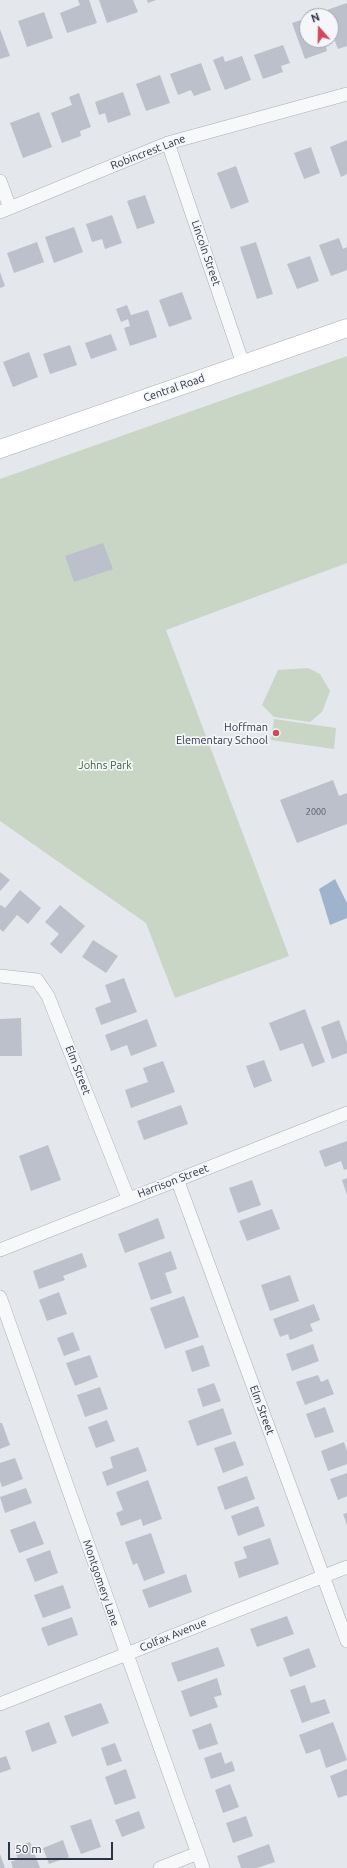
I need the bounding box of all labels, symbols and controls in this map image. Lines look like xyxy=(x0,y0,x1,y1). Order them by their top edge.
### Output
north arrow xyxy=(299,8,339,48)
text: N xyxy=(309,11,321,25)
street label: Robincrest Lane xyxy=(109,132,187,172)
street label: Lincoln Street xyxy=(189,218,223,288)
street label: Central Road xyxy=(142,371,206,405)
place label: Hoffman Elementary School xyxy=(176,720,268,746)
marker: Hoffman Elementary School xyxy=(271,728,281,738)
park label: Johns Park xyxy=(78,758,132,772)
house number: 2000 xyxy=(306,807,326,817)
street label: Elm Street xyxy=(63,1043,93,1097)
street label: Harrison Street xyxy=(136,1161,210,1201)
street label: Elm Street xyxy=(247,1383,277,1437)
street label: Montgomery Lane xyxy=(80,1538,122,1628)
street label: Colfax Avenue xyxy=(138,1616,208,1654)
scale bar xyxy=(10,1834,115,1860)
text: 50 m xyxy=(15,1842,42,1855)

